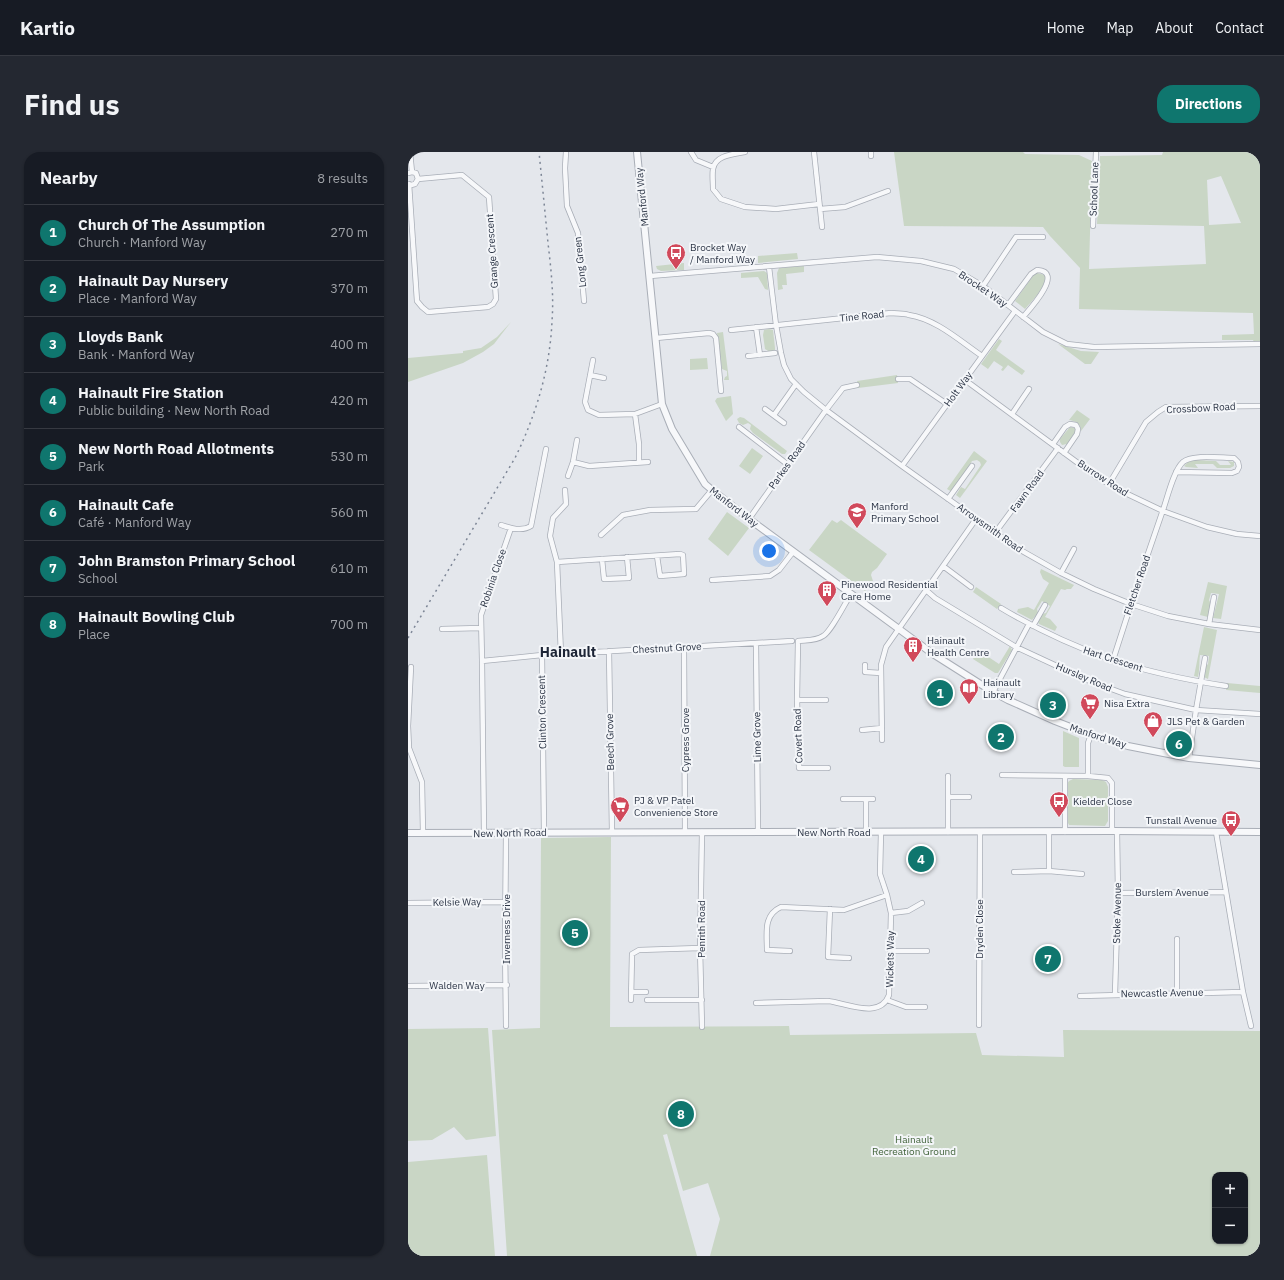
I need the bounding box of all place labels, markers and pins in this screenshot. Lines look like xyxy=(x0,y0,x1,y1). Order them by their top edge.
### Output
place label: Brocket Way / Manford Way xyxy=(690,241,755,266)
bus stop icon: Brocket Way / Manford Way xyxy=(665,242,687,270)
place label: Manford Primary School xyxy=(871,500,939,525)
school or university icon: Manford Primary School xyxy=(846,501,868,529)
place label: Pinewood Residential Care Home xyxy=(841,578,938,603)
building icon: Pinewood Residential Care Home xyxy=(816,579,838,607)
place label: Hainault Health Centre xyxy=(927,634,990,659)
building icon: Hainault Health Centre xyxy=(902,635,924,663)
place label: Hainault Library xyxy=(983,676,1021,701)
library icon: Hainault Library xyxy=(958,677,980,705)
pin: 1 xyxy=(927,678,953,708)
pin: 3 xyxy=(1040,690,1066,720)
supermarket icon: Nisa Extra xyxy=(1079,692,1101,720)
place label: Nisa Extra xyxy=(1104,697,1150,710)
shop icon: JLS Pet & Garden xyxy=(1142,710,1164,738)
place label: JLS Pet & Garden xyxy=(1167,715,1245,728)
pin: 2 xyxy=(988,722,1014,752)
pin: 6 xyxy=(1166,729,1192,759)
bus stop icon: Kielder Close xyxy=(1048,790,1070,818)
place label: PJ & VP Patel Convenience Store xyxy=(634,794,718,819)
supermarket icon: PJ & VP Patel Convenience Store xyxy=(609,795,631,823)
place label: Kielder Close xyxy=(1073,795,1133,808)
bus stop icon: Tunstall Avenue xyxy=(1220,809,1242,837)
place label: Tunstall Avenue xyxy=(1146,814,1218,827)
pin: 4 xyxy=(908,844,934,874)
pin: 5 xyxy=(562,918,588,948)
pin: 7 xyxy=(1035,944,1061,974)
pin: 8 xyxy=(668,1099,694,1129)

